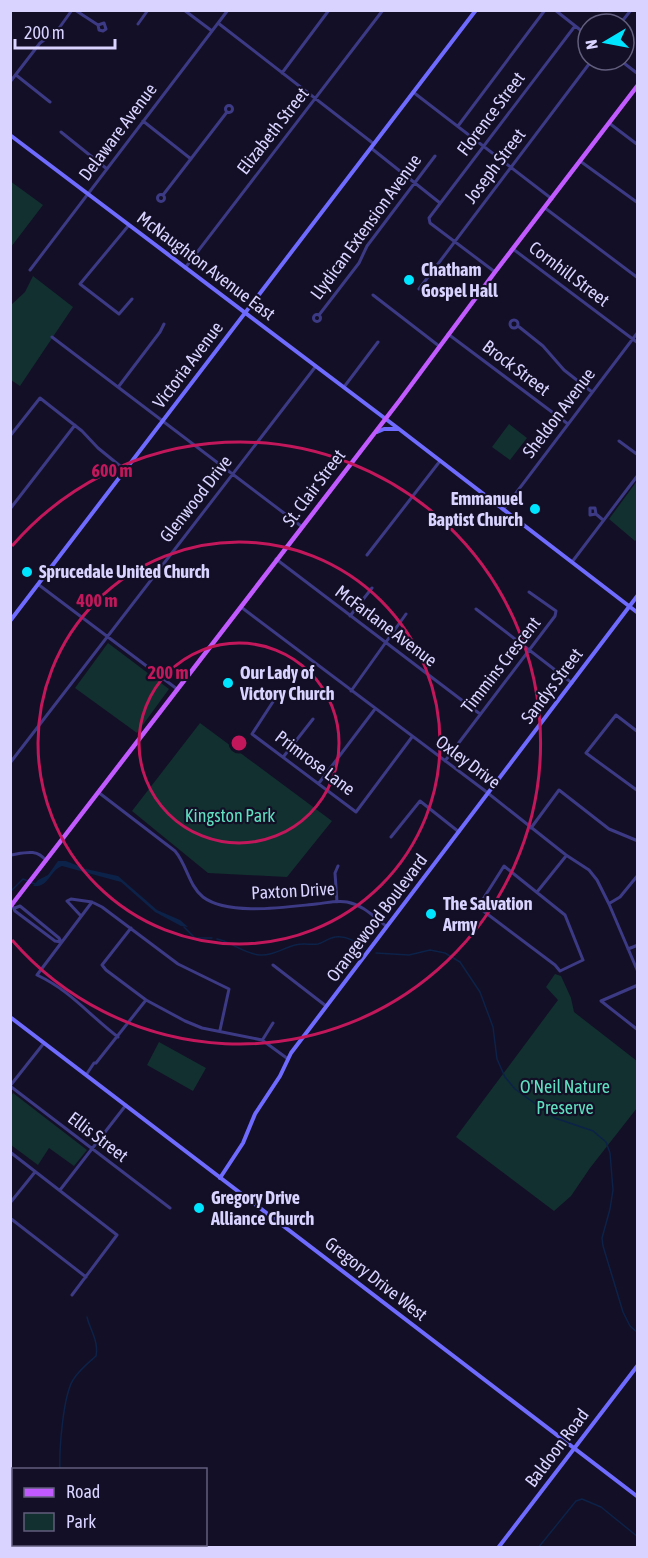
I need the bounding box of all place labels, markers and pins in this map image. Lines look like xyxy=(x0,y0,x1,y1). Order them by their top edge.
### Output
place label: Chatham Gospel Hall xyxy=(421,259,498,301)
marker: Chatham Gospel Hall xyxy=(402,273,416,287)
place label: Emmanuel Baptist Church xyxy=(428,488,523,530)
marker: Emmanuel Baptist Church xyxy=(528,502,542,516)
place label: Sprucedale United Church xyxy=(39,561,210,582)
marker: Sprucedale United Church xyxy=(20,565,34,579)
place label: Our Lady of Victory Church xyxy=(239,662,335,704)
marker: Our Lady of Victory Church xyxy=(221,676,235,690)
centre of rings xyxy=(229,733,249,753)
place label: The Salvation Army xyxy=(442,893,533,935)
marker: The Salvation Army xyxy=(424,907,438,921)
place label: Gregory Drive Alliance Church xyxy=(210,1187,314,1229)
marker: Gregory Drive Alliance Church xyxy=(192,1201,206,1215)

